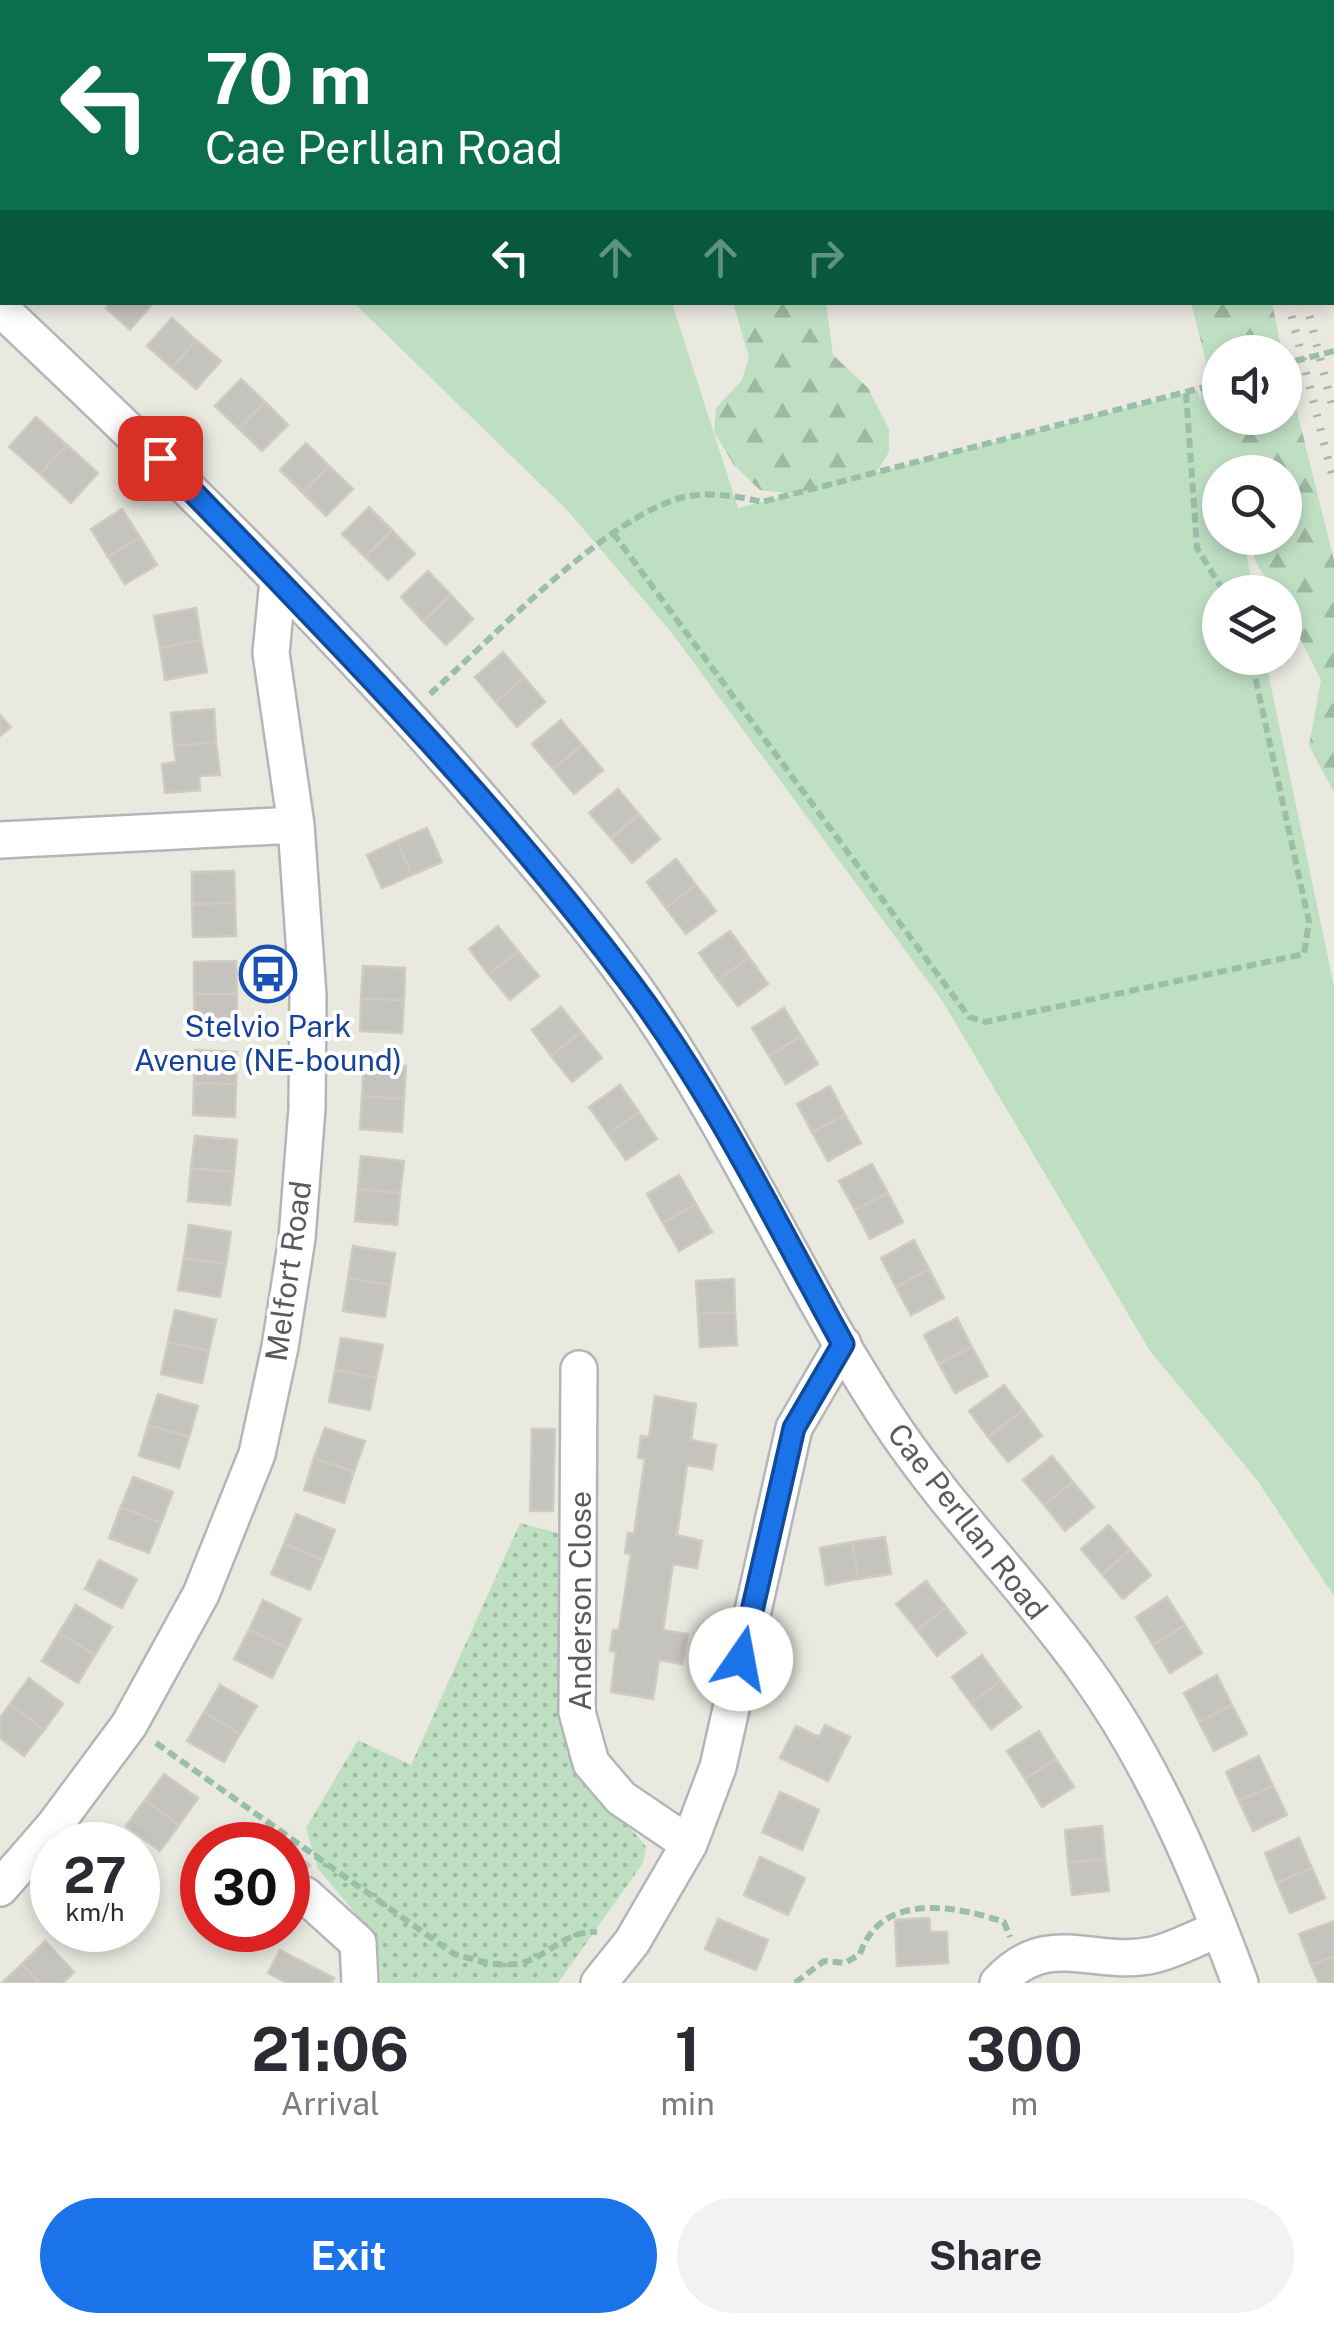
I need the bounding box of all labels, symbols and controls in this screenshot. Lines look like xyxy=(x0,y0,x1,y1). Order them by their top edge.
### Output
text: 70 m xyxy=(205,37,372,120)
icon: left xyxy=(40,40,170,170)
text: Cae Perllan Road xyxy=(205,121,563,174)
icon: left xyxy=(483,230,538,285)
icon: ahead xyxy=(588,230,643,285)
icon: ahead xyxy=(693,230,748,285)
icon: right xyxy=(798,230,853,285)
map controls xyxy=(1202,335,1302,675)
button: sound xyxy=(1202,335,1302,435)
pin xyxy=(118,416,203,501)
icon: arrive xyxy=(133,431,188,486)
button: search xyxy=(1202,455,1302,555)
button: layers xyxy=(1202,575,1302,675)
bus stop icon: Stelvio Park Avenue (NE-bound) xyxy=(238,944,298,1004)
place label: Stelvio Park Avenue (NE-bound) xyxy=(134,1008,402,1078)
street label: Melfort Road xyxy=(258,1179,318,1363)
street label: Cae Perllan Road xyxy=(880,1416,1056,1626)
street label: Anderson Close xyxy=(562,1491,598,1711)
position arrow xyxy=(689,1607,793,1711)
speed limit sign: 30 xyxy=(180,1822,310,1952)
text: 27 xyxy=(63,1845,127,1904)
text: km/h xyxy=(66,1897,124,1927)
text: 21:06 xyxy=(251,2014,409,2085)
text: 1 xyxy=(675,2014,700,2085)
text: 300 xyxy=(966,2014,1083,2085)
text: Arrival xyxy=(281,2085,380,2122)
text: min xyxy=(660,2085,715,2122)
text: m xyxy=(1011,2085,1038,2122)
button: Exit xyxy=(40,2198,657,2313)
button: Share xyxy=(677,2198,1294,2313)

